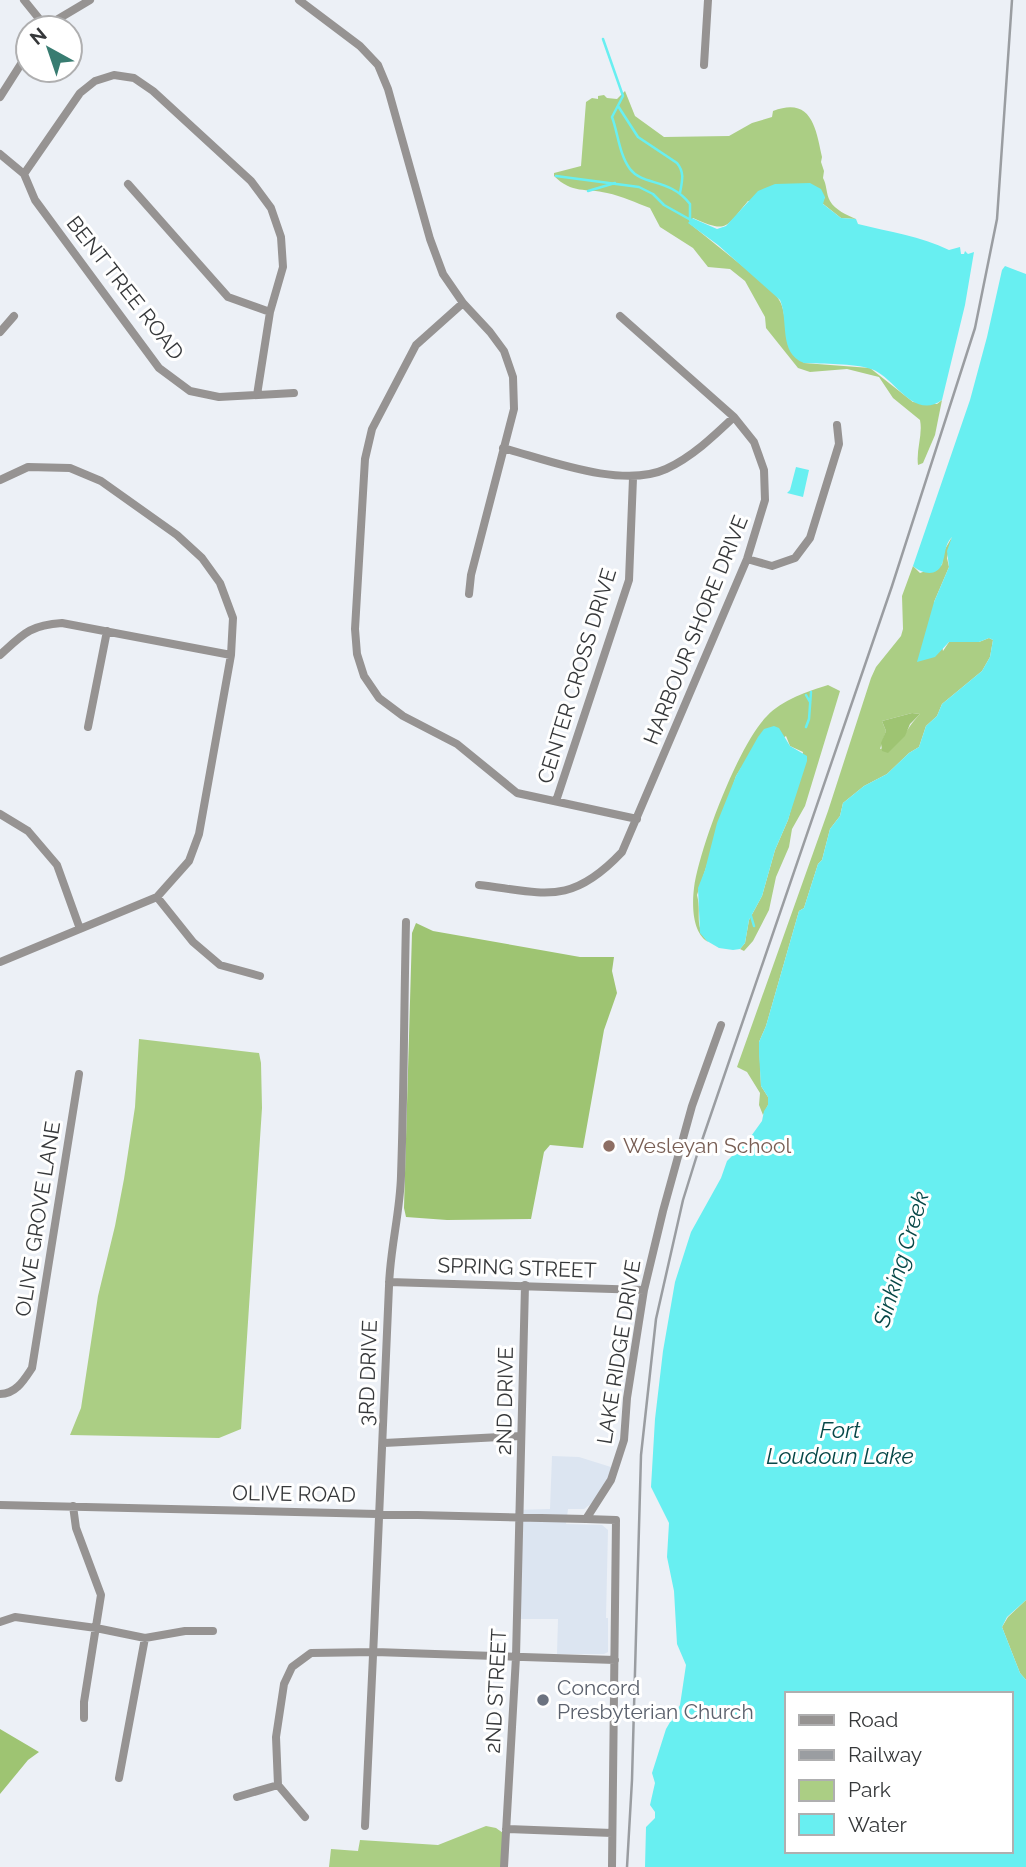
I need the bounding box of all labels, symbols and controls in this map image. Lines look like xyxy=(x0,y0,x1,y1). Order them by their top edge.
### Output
north arrow xyxy=(14,14,84,84)
text: N xyxy=(25,23,51,49)
street label: BENT TREE ROAD xyxy=(62,211,189,365)
street label: HARBOUR SHORE DRIVE xyxy=(638,512,753,748)
street label: CENTER CROSS DRIVE xyxy=(532,565,621,787)
street label: OLIVE GROVE LANE xyxy=(10,1119,65,1318)
place label: Wesleyan School xyxy=(623,1133,791,1158)
marker: Wesleyan School xyxy=(601,1138,617,1154)
water label: Sinking Creek xyxy=(867,1188,934,1331)
street label: SPRING STREET xyxy=(437,1252,597,1283)
street label: LAKE RIDGE DRIVE xyxy=(592,1258,645,1446)
street label: 3RD DRIVE xyxy=(353,1319,382,1427)
street label: 2ND DRIVE xyxy=(491,1347,518,1455)
water label: Fort Loudoun Lake xyxy=(766,1416,914,1469)
street label: OLIVE ROAD xyxy=(232,1480,356,1507)
street label: 2ND STREET xyxy=(480,1628,511,1754)
place label: Concord Presbyterian Church xyxy=(557,1675,754,1724)
marker: Concord Presbyterian Church xyxy=(535,1692,551,1708)
legend xyxy=(785,1692,1012,1853)
text: Road xyxy=(848,1707,898,1732)
text: Railway xyxy=(848,1742,922,1767)
text: Park xyxy=(848,1777,891,1802)
text: Water xyxy=(848,1812,907,1837)

